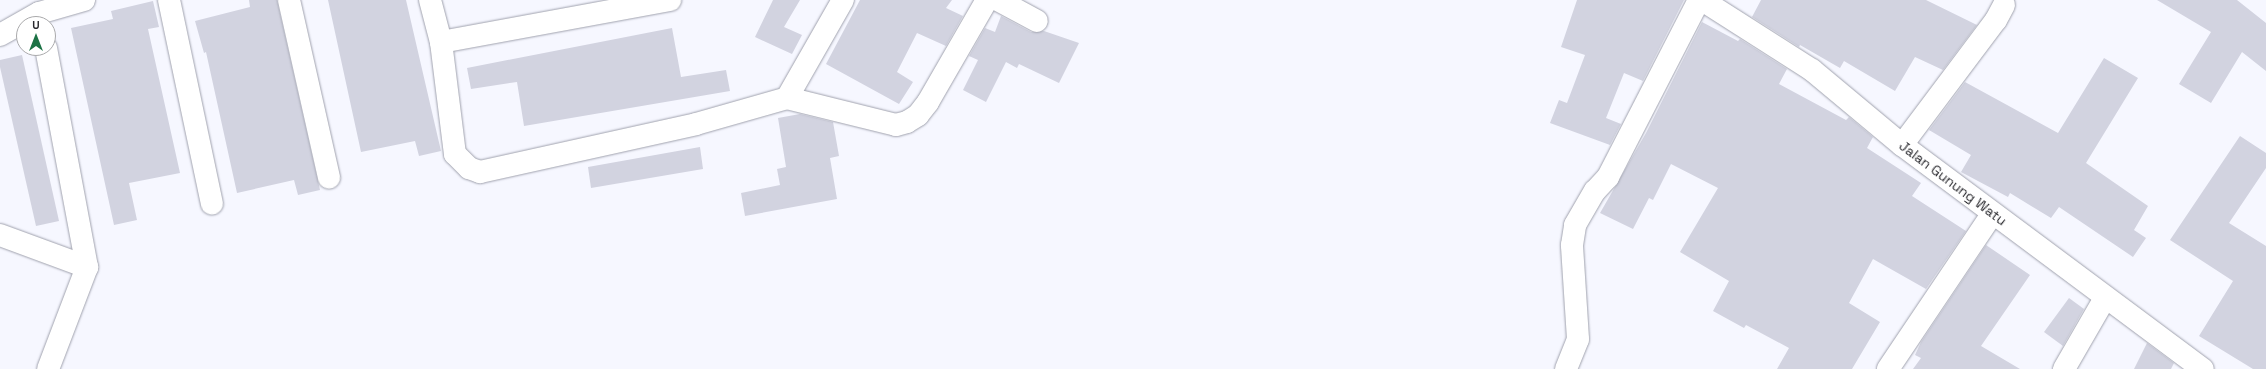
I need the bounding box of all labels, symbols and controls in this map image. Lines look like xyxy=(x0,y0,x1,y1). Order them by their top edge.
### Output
north arrow xyxy=(16,16,56,56)
text: U xyxy=(32,18,40,32)
street label: Jalan Gunung Watu xyxy=(1896,137,2010,229)

